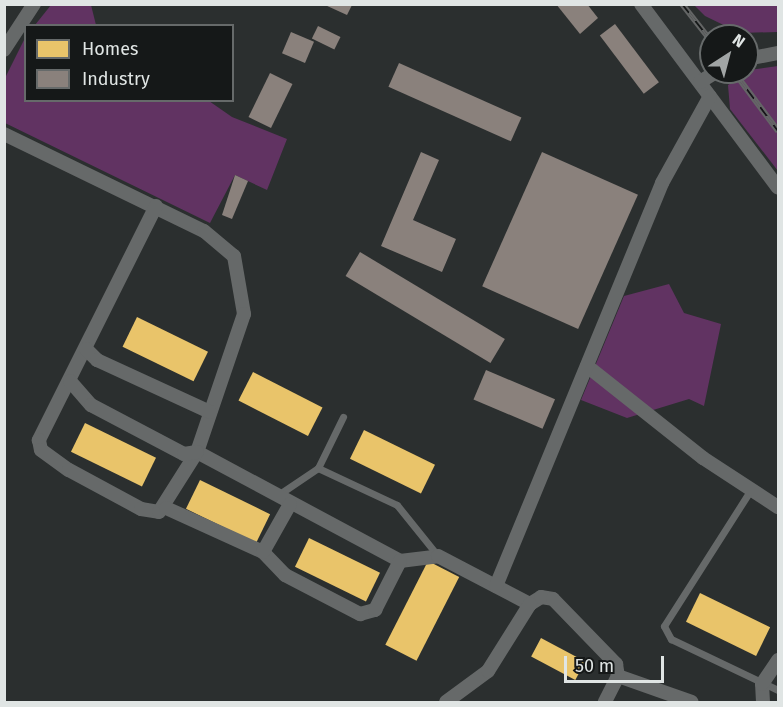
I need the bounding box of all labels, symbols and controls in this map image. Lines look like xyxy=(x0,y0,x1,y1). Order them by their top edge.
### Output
legend xyxy=(24,24,234,102)
north arrow xyxy=(699,24,759,84)
text: N xyxy=(729,30,749,51)
text: Homes xyxy=(82,38,138,60)
text: Industry xyxy=(82,68,150,90)
scale bar xyxy=(567,644,668,682)
text: 50 m xyxy=(575,655,614,677)

